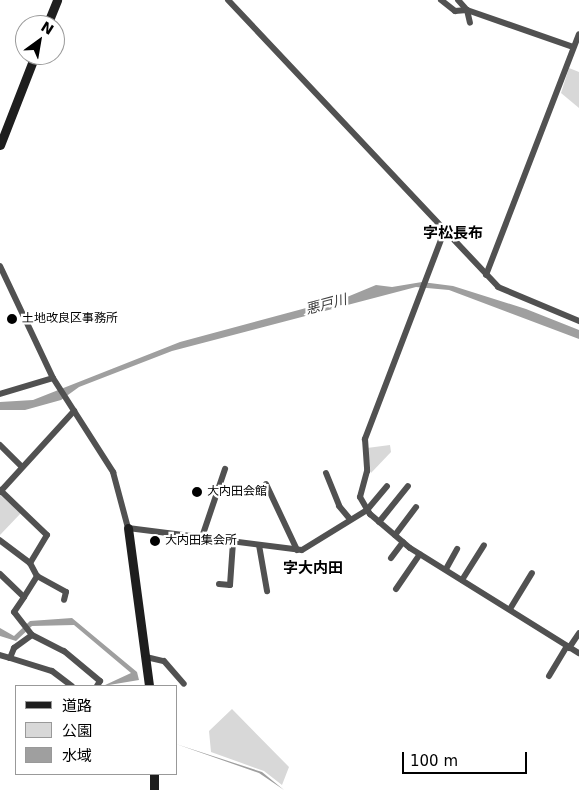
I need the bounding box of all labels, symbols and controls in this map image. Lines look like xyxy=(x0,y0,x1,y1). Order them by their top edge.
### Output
north arrow xyxy=(15,15,65,65)
text: N xyxy=(38,18,57,38)
district label: 字松長布 xyxy=(423,225,483,243)
water label: 悪戸川 xyxy=(304,290,348,318)
place label: 土地改良区事務所 xyxy=(22,312,118,326)
marker: 土地改良区事務所 xyxy=(6,313,18,325)
place label: 大内田会館 xyxy=(207,485,267,499)
marker: 大内田会館 xyxy=(191,486,203,498)
place label: 大内田集会所 xyxy=(165,534,237,548)
marker: 大内田集会所 xyxy=(149,535,161,547)
district label: 字大内田 xyxy=(283,560,343,578)
legend xyxy=(15,685,178,775)
text: 道路 xyxy=(62,697,92,715)
text: 公園 xyxy=(62,722,92,740)
scale bar xyxy=(404,742,529,774)
text: 水域 xyxy=(62,747,92,765)
text: 100 m xyxy=(410,752,458,770)

